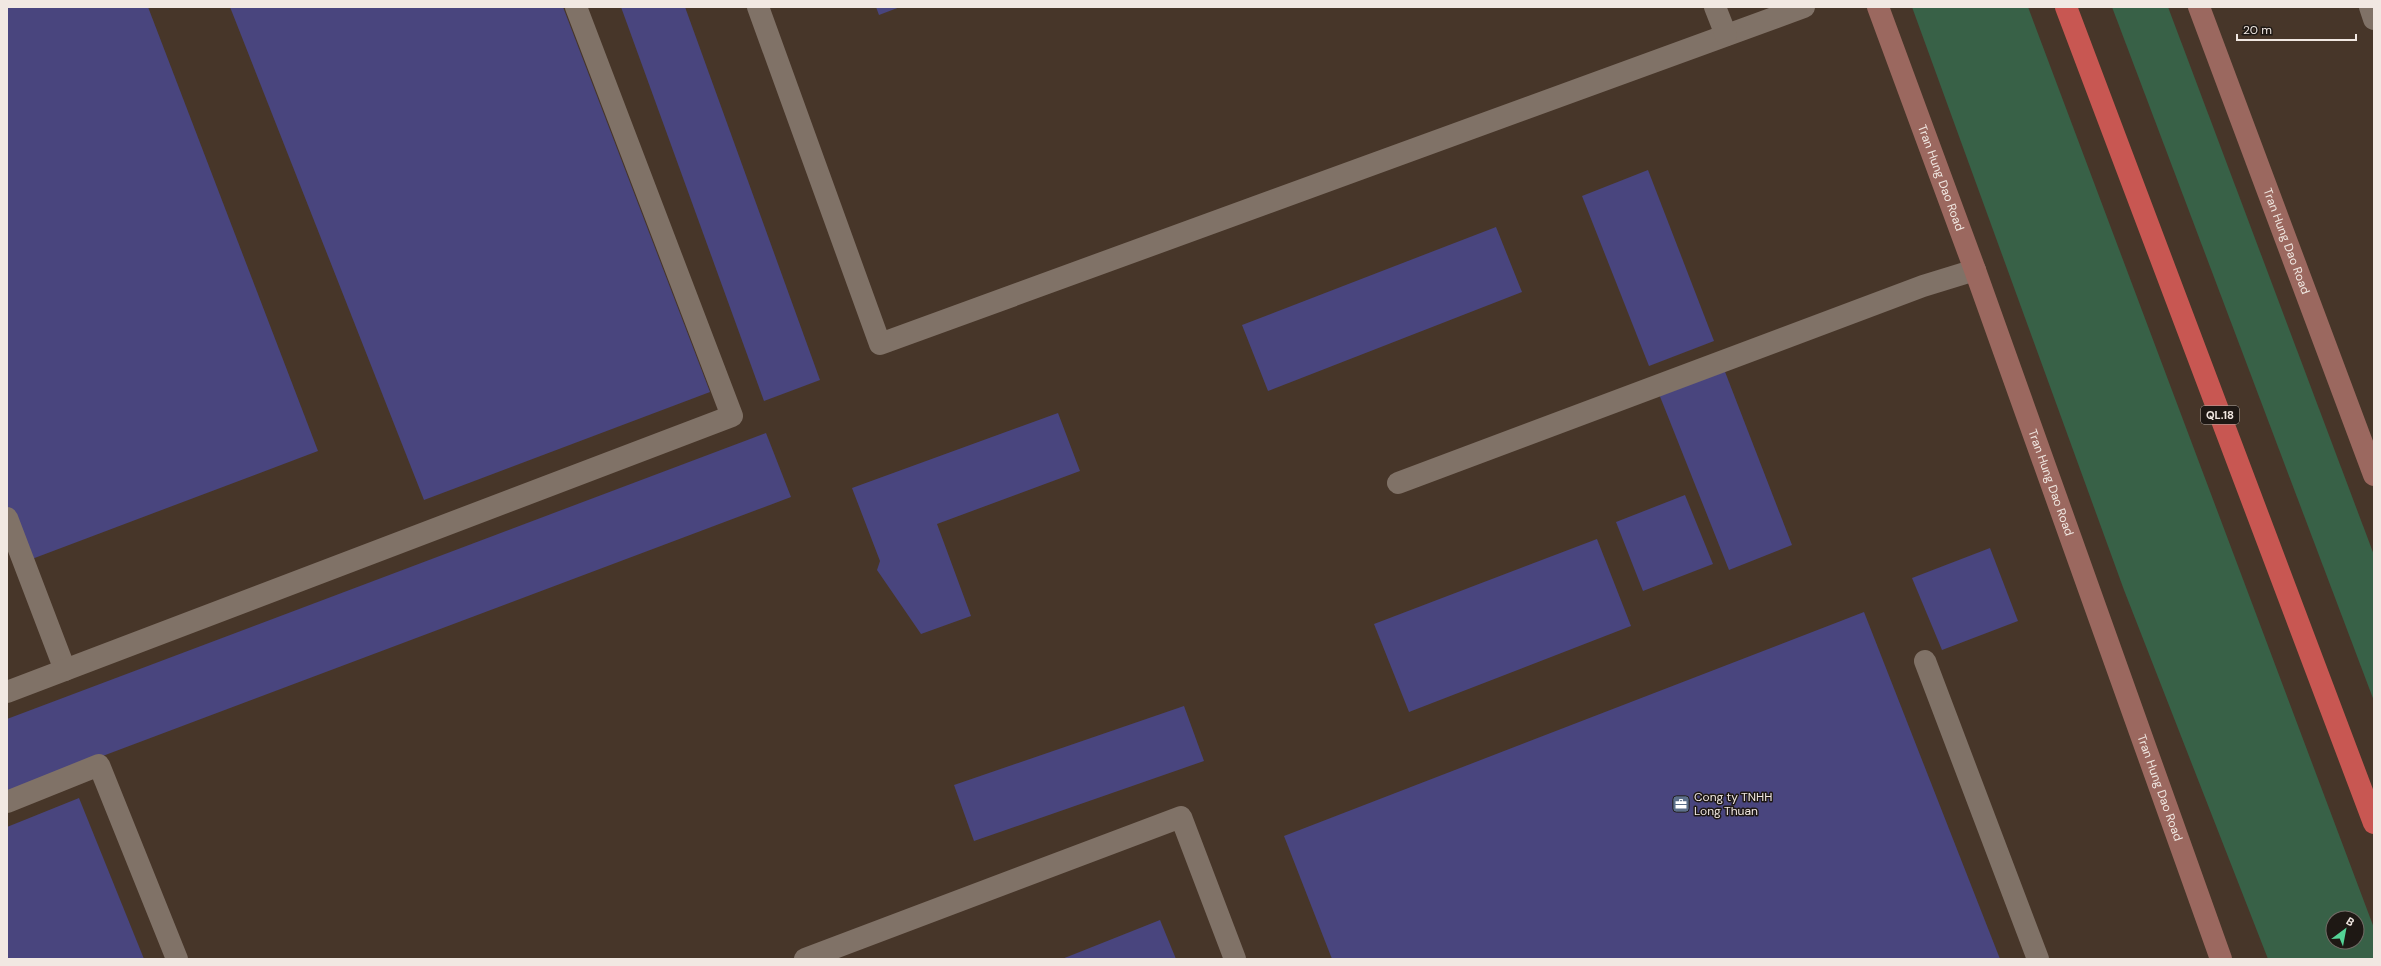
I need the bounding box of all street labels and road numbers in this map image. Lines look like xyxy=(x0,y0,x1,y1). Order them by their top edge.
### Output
street label: Tran Hung Dao Road xyxy=(1914,122,1968,233)
street label: Tran Hung Dao Road xyxy=(2259,186,2314,296)
road number: QL.18 xyxy=(2201,406,2239,424)
street label: Tran Hung Dao Road xyxy=(2025,427,2077,538)
street label: Tran Hung Dao Road xyxy=(2133,732,2186,843)

